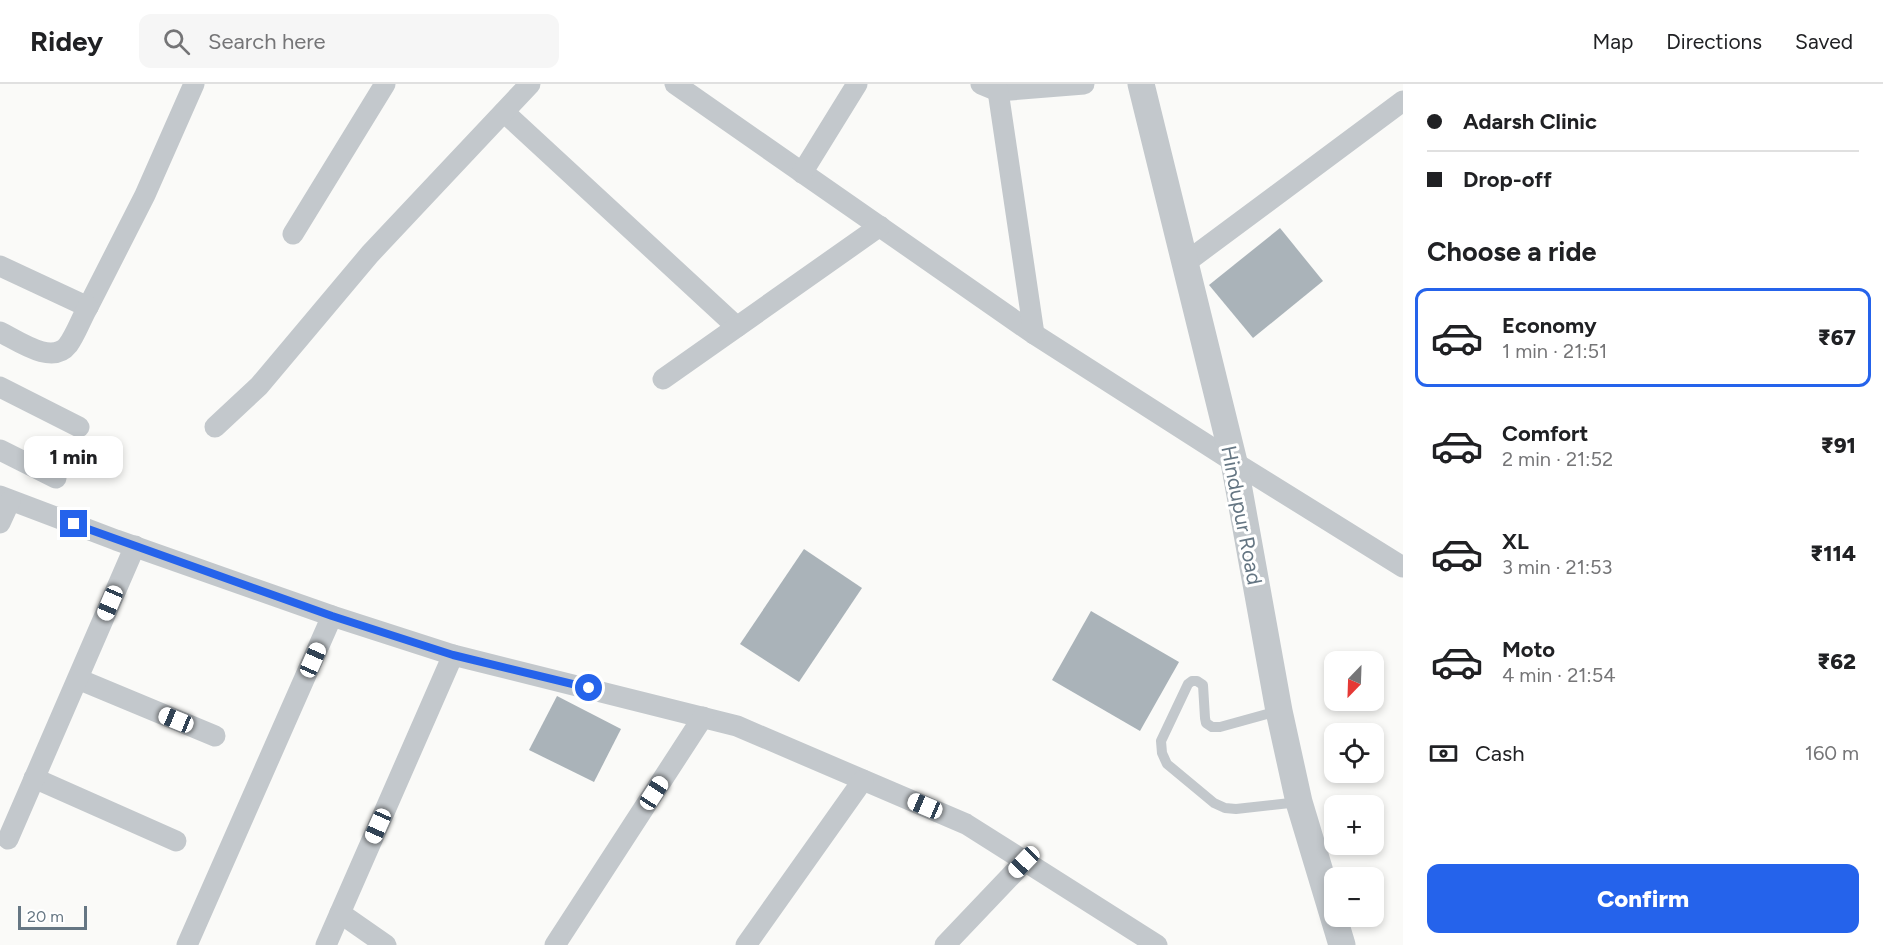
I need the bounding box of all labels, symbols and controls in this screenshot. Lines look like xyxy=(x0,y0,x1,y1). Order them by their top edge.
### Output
search box xyxy=(139,14,559,68)
text: Ridey xyxy=(30,24,103,58)
icon: search xyxy=(160,25,193,58)
text: Search here xyxy=(208,28,326,55)
text: Map xyxy=(1592,29,1633,54)
text: Directions xyxy=(1666,29,1762,54)
text: Saved xyxy=(1795,29,1853,54)
text: Adarsh Clinic xyxy=(1463,108,1597,135)
text: Drop-off xyxy=(1463,166,1552,193)
text: Choose a ride xyxy=(1427,235,1596,268)
icon: car xyxy=(1430,311,1484,365)
text: Economy xyxy=(1502,312,1597,339)
text: ₹67 xyxy=(1818,324,1856,351)
text: 1 min · 21:51 xyxy=(1502,339,1607,363)
icon: car xyxy=(1430,419,1484,473)
text: Comfort xyxy=(1502,420,1588,447)
text: ₹91 xyxy=(1821,432,1856,459)
callout: 1 min xyxy=(25,437,124,479)
street label: Hindupur Road xyxy=(1216,443,1268,587)
text: 1 min xyxy=(50,445,97,469)
text: 2 min · 21:52 xyxy=(1502,447,1613,471)
route end xyxy=(60,510,87,537)
icon: car xyxy=(1430,527,1484,581)
text: XL xyxy=(1502,528,1529,555)
text: ₹114 xyxy=(1810,540,1856,567)
text: 3 min · 21:53 xyxy=(1502,555,1612,579)
car xyxy=(95,583,125,623)
icon: car xyxy=(1430,635,1484,689)
text: Moto xyxy=(1502,636,1555,663)
car xyxy=(297,640,329,680)
text: ₹62 xyxy=(1817,648,1856,675)
north arrow xyxy=(1324,651,1384,711)
map controls xyxy=(1324,651,1384,927)
text: 4 min · 21:54 xyxy=(1502,663,1616,687)
route start xyxy=(575,674,602,701)
car xyxy=(156,705,196,735)
button: locate xyxy=(1324,723,1384,783)
icon: cash xyxy=(1427,737,1460,770)
text: Cash xyxy=(1475,740,1525,767)
text: 160 m xyxy=(1805,741,1859,765)
car xyxy=(637,773,671,813)
car xyxy=(905,791,945,821)
button: + xyxy=(1324,795,1384,855)
car xyxy=(362,806,394,846)
car xyxy=(1005,843,1043,881)
button: Confirm xyxy=(1427,864,1859,933)
button: − xyxy=(1324,867,1384,927)
scale bar xyxy=(18,903,87,930)
text: 20 m xyxy=(27,907,64,926)

